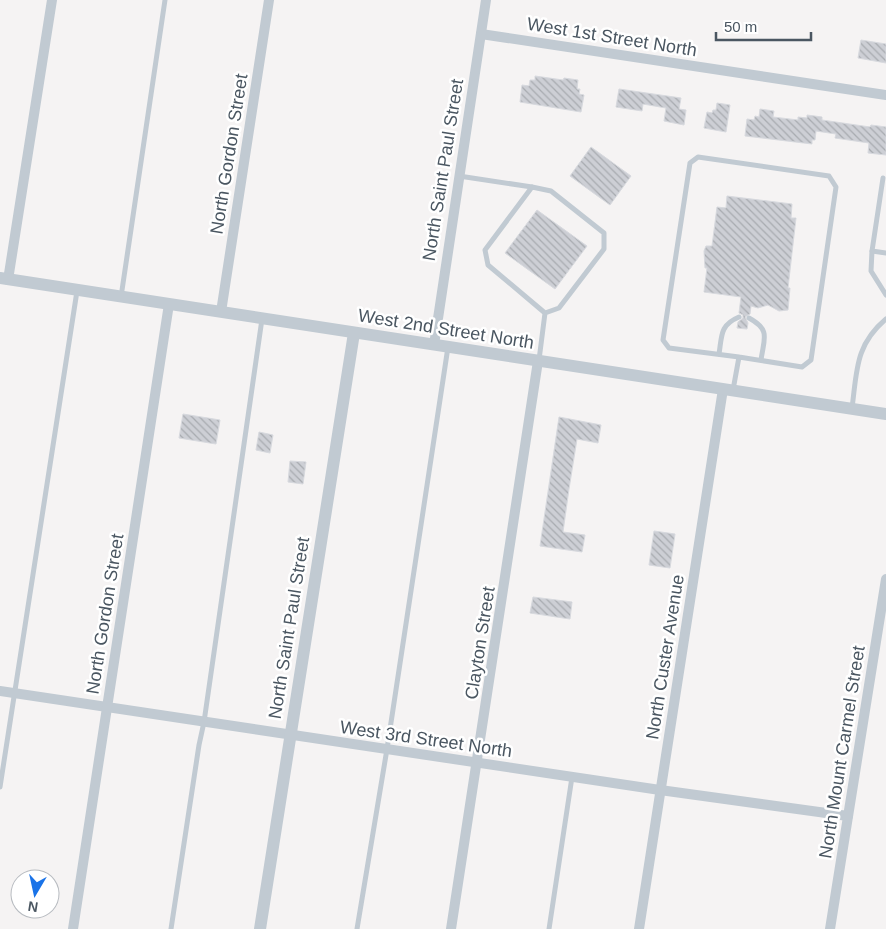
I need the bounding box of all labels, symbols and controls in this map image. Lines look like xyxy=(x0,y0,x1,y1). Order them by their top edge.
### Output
scale bar xyxy=(716,10,811,42)
street label: West 1st Street North xyxy=(526,14,698,60)
text: 50 m xyxy=(724,18,757,35)
street label: North Gordon Street xyxy=(206,72,252,236)
street label: North Saint Paul Street xyxy=(419,78,467,262)
street label: West 2nd Street North xyxy=(357,305,535,353)
street label: North Gordon Street xyxy=(82,532,128,696)
street label: North Saint Paul Street xyxy=(265,536,313,720)
street label: North Custer Avenue xyxy=(642,573,688,741)
street label: Clayton Street xyxy=(461,585,499,701)
street label: North Mount Carmel Street xyxy=(815,644,869,860)
street label: West 3rd Street North xyxy=(339,717,513,761)
north arrow xyxy=(10,869,60,919)
text: N xyxy=(27,898,39,916)

